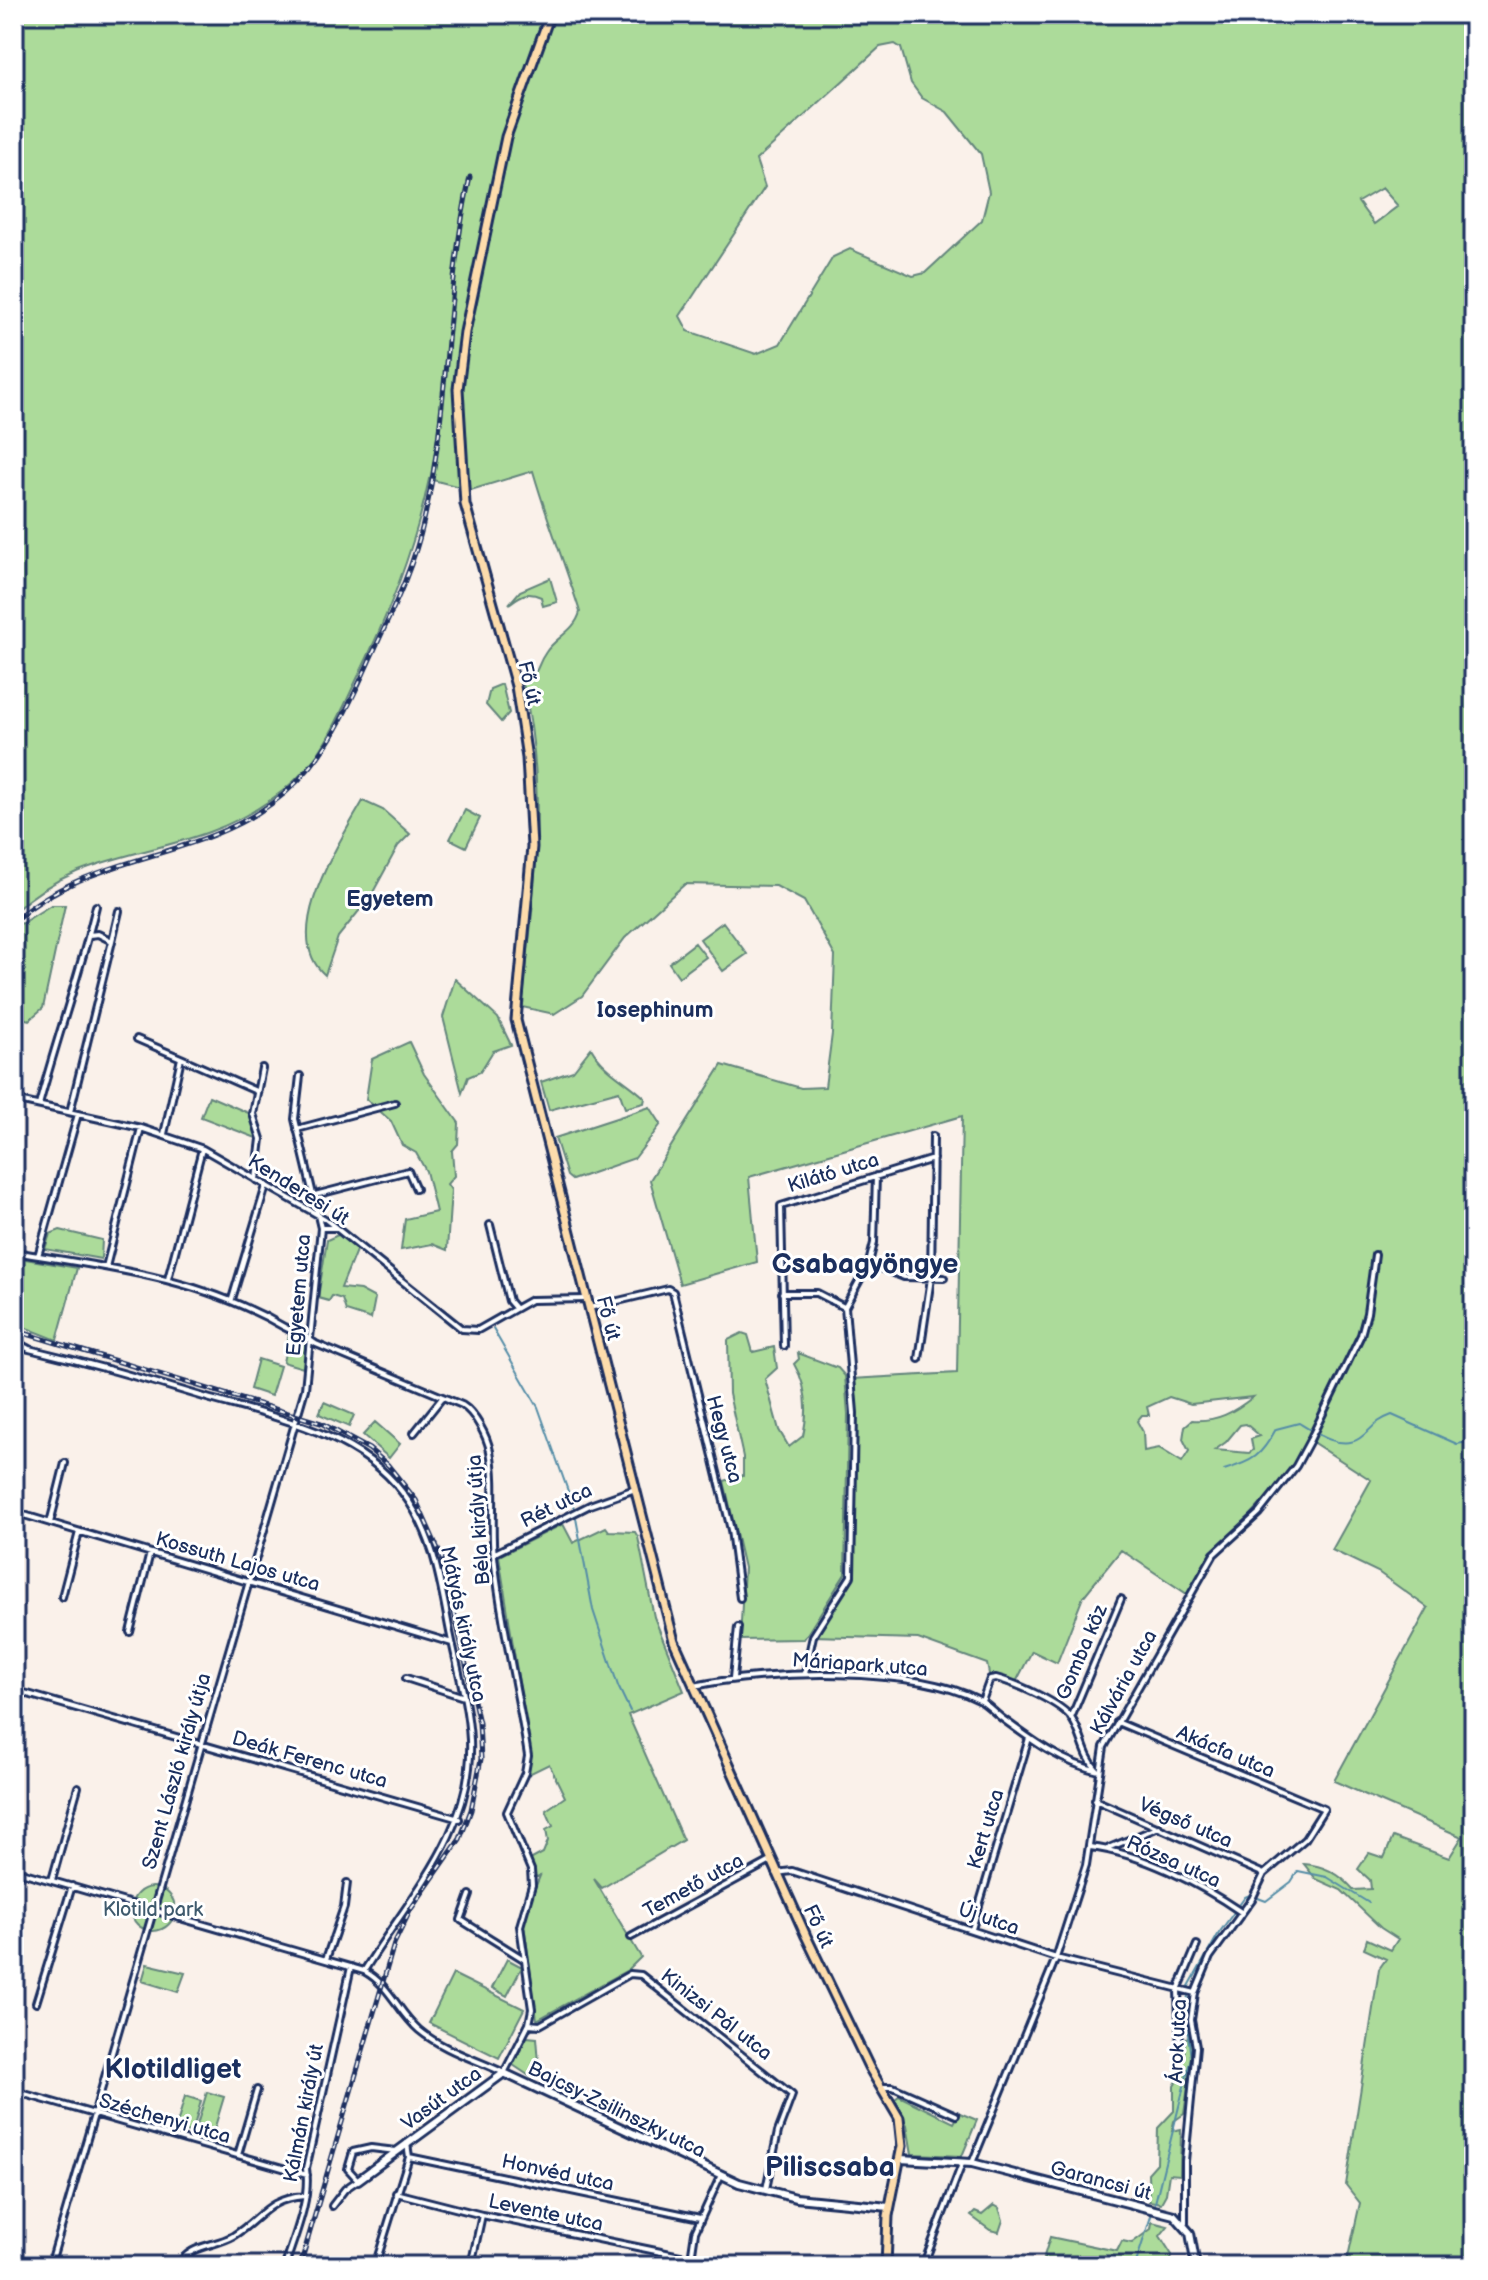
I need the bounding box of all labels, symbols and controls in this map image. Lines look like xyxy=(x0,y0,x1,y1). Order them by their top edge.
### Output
street label: Fő út xyxy=(512,659,546,708)
district label: Egyetem xyxy=(346,886,434,913)
district label: Iosephinum xyxy=(597,997,713,1024)
street label: Kilátó utca xyxy=(785,1148,882,1198)
street label: Kenderesi út xyxy=(243,1149,354,1230)
street label: Egyetem utca xyxy=(282,1233,316,1357)
district label: Csabagyöngye xyxy=(772,1248,958,1281)
street label: Fő út xyxy=(591,1293,625,1343)
street label: Hegy utca xyxy=(701,1393,747,1486)
street label: Béla király útja xyxy=(462,1454,496,1586)
street label: Rét utca xyxy=(517,1478,596,1533)
street label: Kossuth Lajos utca xyxy=(153,1527,323,1597)
street label: Mátyás király utca xyxy=(435,1544,491,1704)
street label: Gomba köz xyxy=(1051,1601,1113,1704)
street label: Kálvária utca xyxy=(1085,1626,1163,1739)
street label: Máriapark utca xyxy=(791,1648,928,1682)
street label: Szent László király útja xyxy=(137,1670,216,1872)
street label: Akácfa utca xyxy=(1173,1720,1278,1783)
street label: Deák Ferenc utca xyxy=(229,1726,390,1794)
street label: Kert utca xyxy=(962,1786,1009,1872)
street label: Végső utca xyxy=(1135,1792,1236,1853)
street label: Rózsa utca xyxy=(1123,1831,1224,1893)
street label: Temető utca xyxy=(639,1849,748,1923)
street label: Új utca xyxy=(955,1896,1023,1941)
park label: Klotild park xyxy=(103,1898,203,1922)
street label: Fő út xyxy=(798,1901,838,1952)
street label: Kinizsi Pál utca xyxy=(656,1964,777,2066)
street label: Árok utca xyxy=(1163,1998,1192,2084)
street label: Kálmán király út xyxy=(279,2042,329,2184)
district label: Klotildliget xyxy=(105,2053,241,2086)
street label: Bajcsy-Zsilinszky utca xyxy=(524,2056,709,2163)
street label: Vasút utca xyxy=(397,2062,486,2136)
street label: Széchenyi utca xyxy=(96,2089,233,2149)
street label: Honvéd utca xyxy=(499,2149,616,2197)
district label: Piliscsaba xyxy=(765,2151,895,2184)
street label: Garancsi út xyxy=(1048,2156,1154,2206)
street label: Levente utca xyxy=(486,2189,605,2237)

